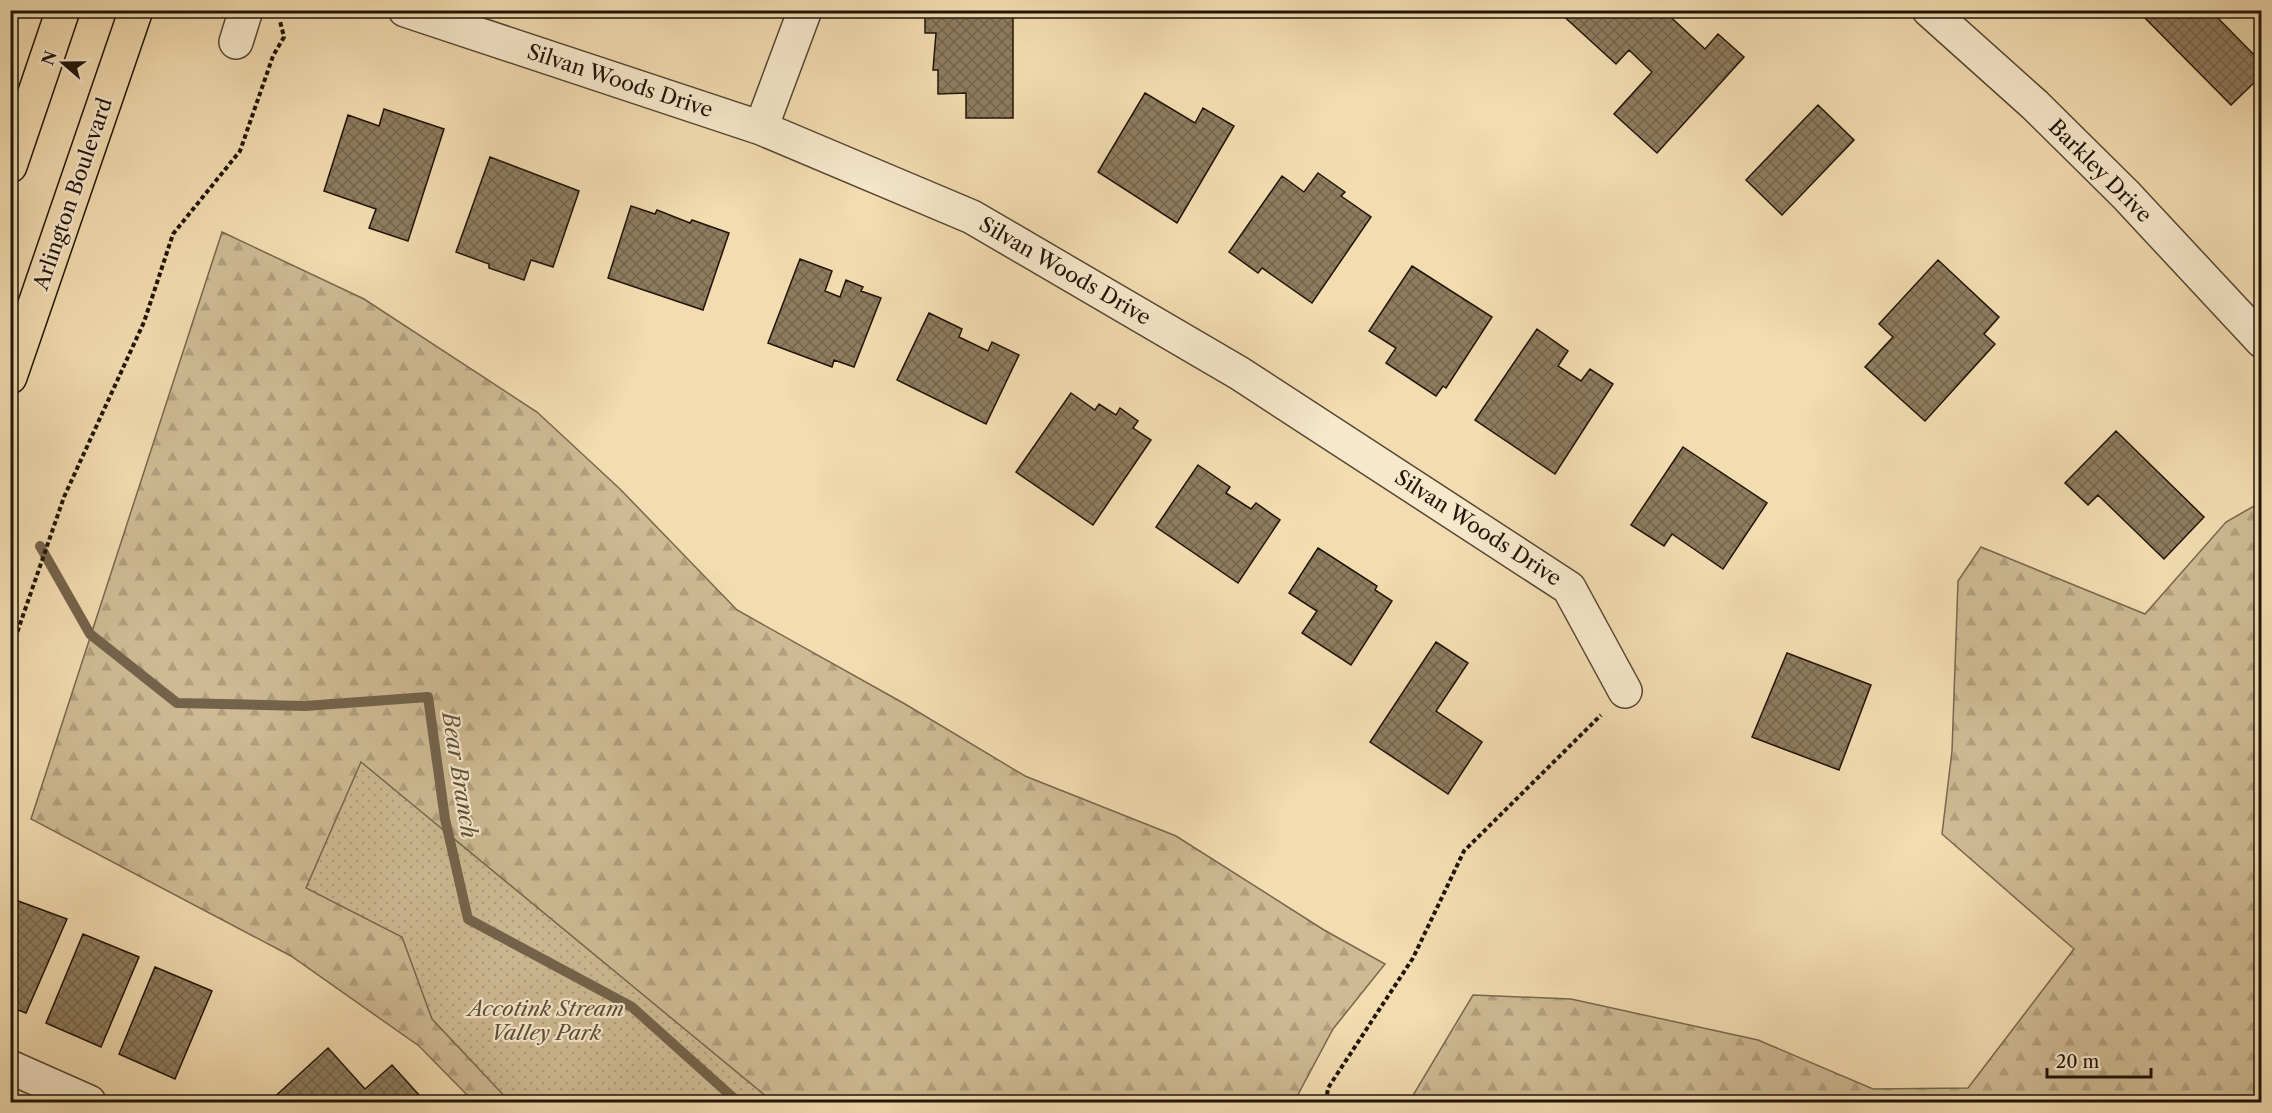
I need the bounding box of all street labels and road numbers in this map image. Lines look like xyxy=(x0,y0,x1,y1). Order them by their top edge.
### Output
street label: Silvan Woods Drive xyxy=(524,39,716,122)
street label: Arlington Boulevard xyxy=(28,94,117,294)
street label: Barkley Drive xyxy=(2044,114,2157,227)
street label: Silvan Woods Drive xyxy=(975,211,1155,330)
street label: Silvan Woods Drive xyxy=(1390,464,1566,591)

